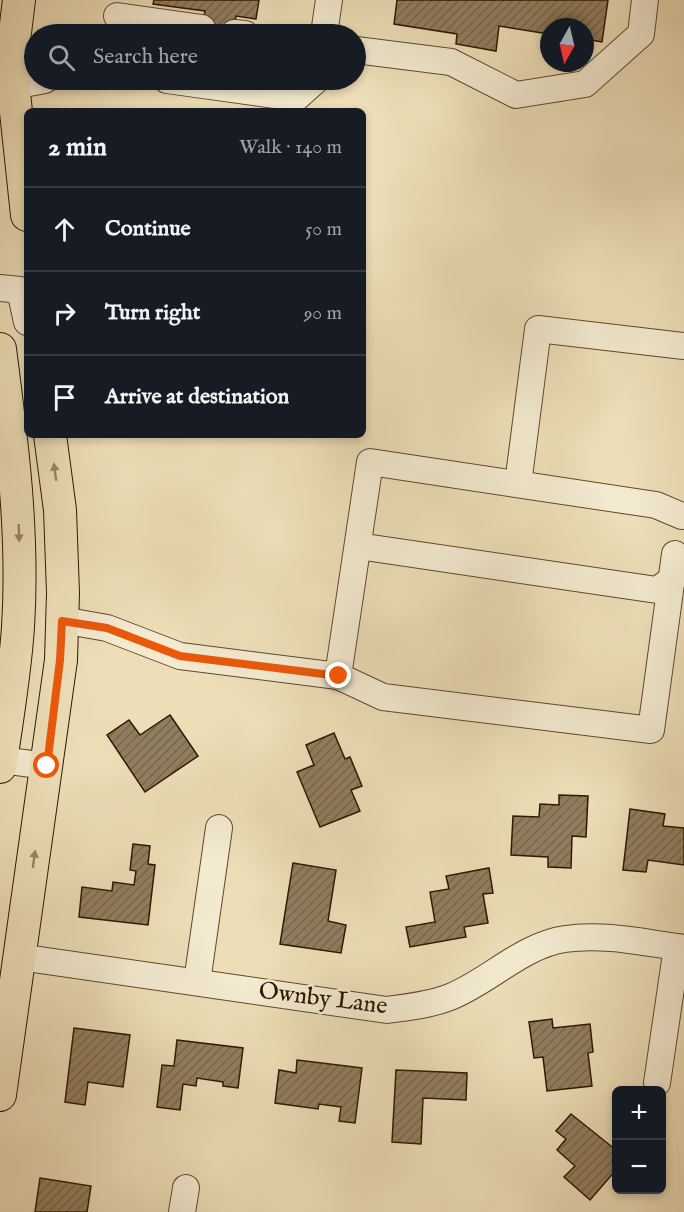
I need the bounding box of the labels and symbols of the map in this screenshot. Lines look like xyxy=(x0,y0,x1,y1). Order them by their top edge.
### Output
north arrow xyxy=(540,18,594,72)
one-way arrow xyxy=(50,462,59,481)
one-way arrow xyxy=(14,523,23,542)
route end xyxy=(325,662,351,688)
route start xyxy=(33,752,59,778)
one-way arrow xyxy=(29,849,38,868)
street label: Ownby Lane xyxy=(257,976,389,1022)

